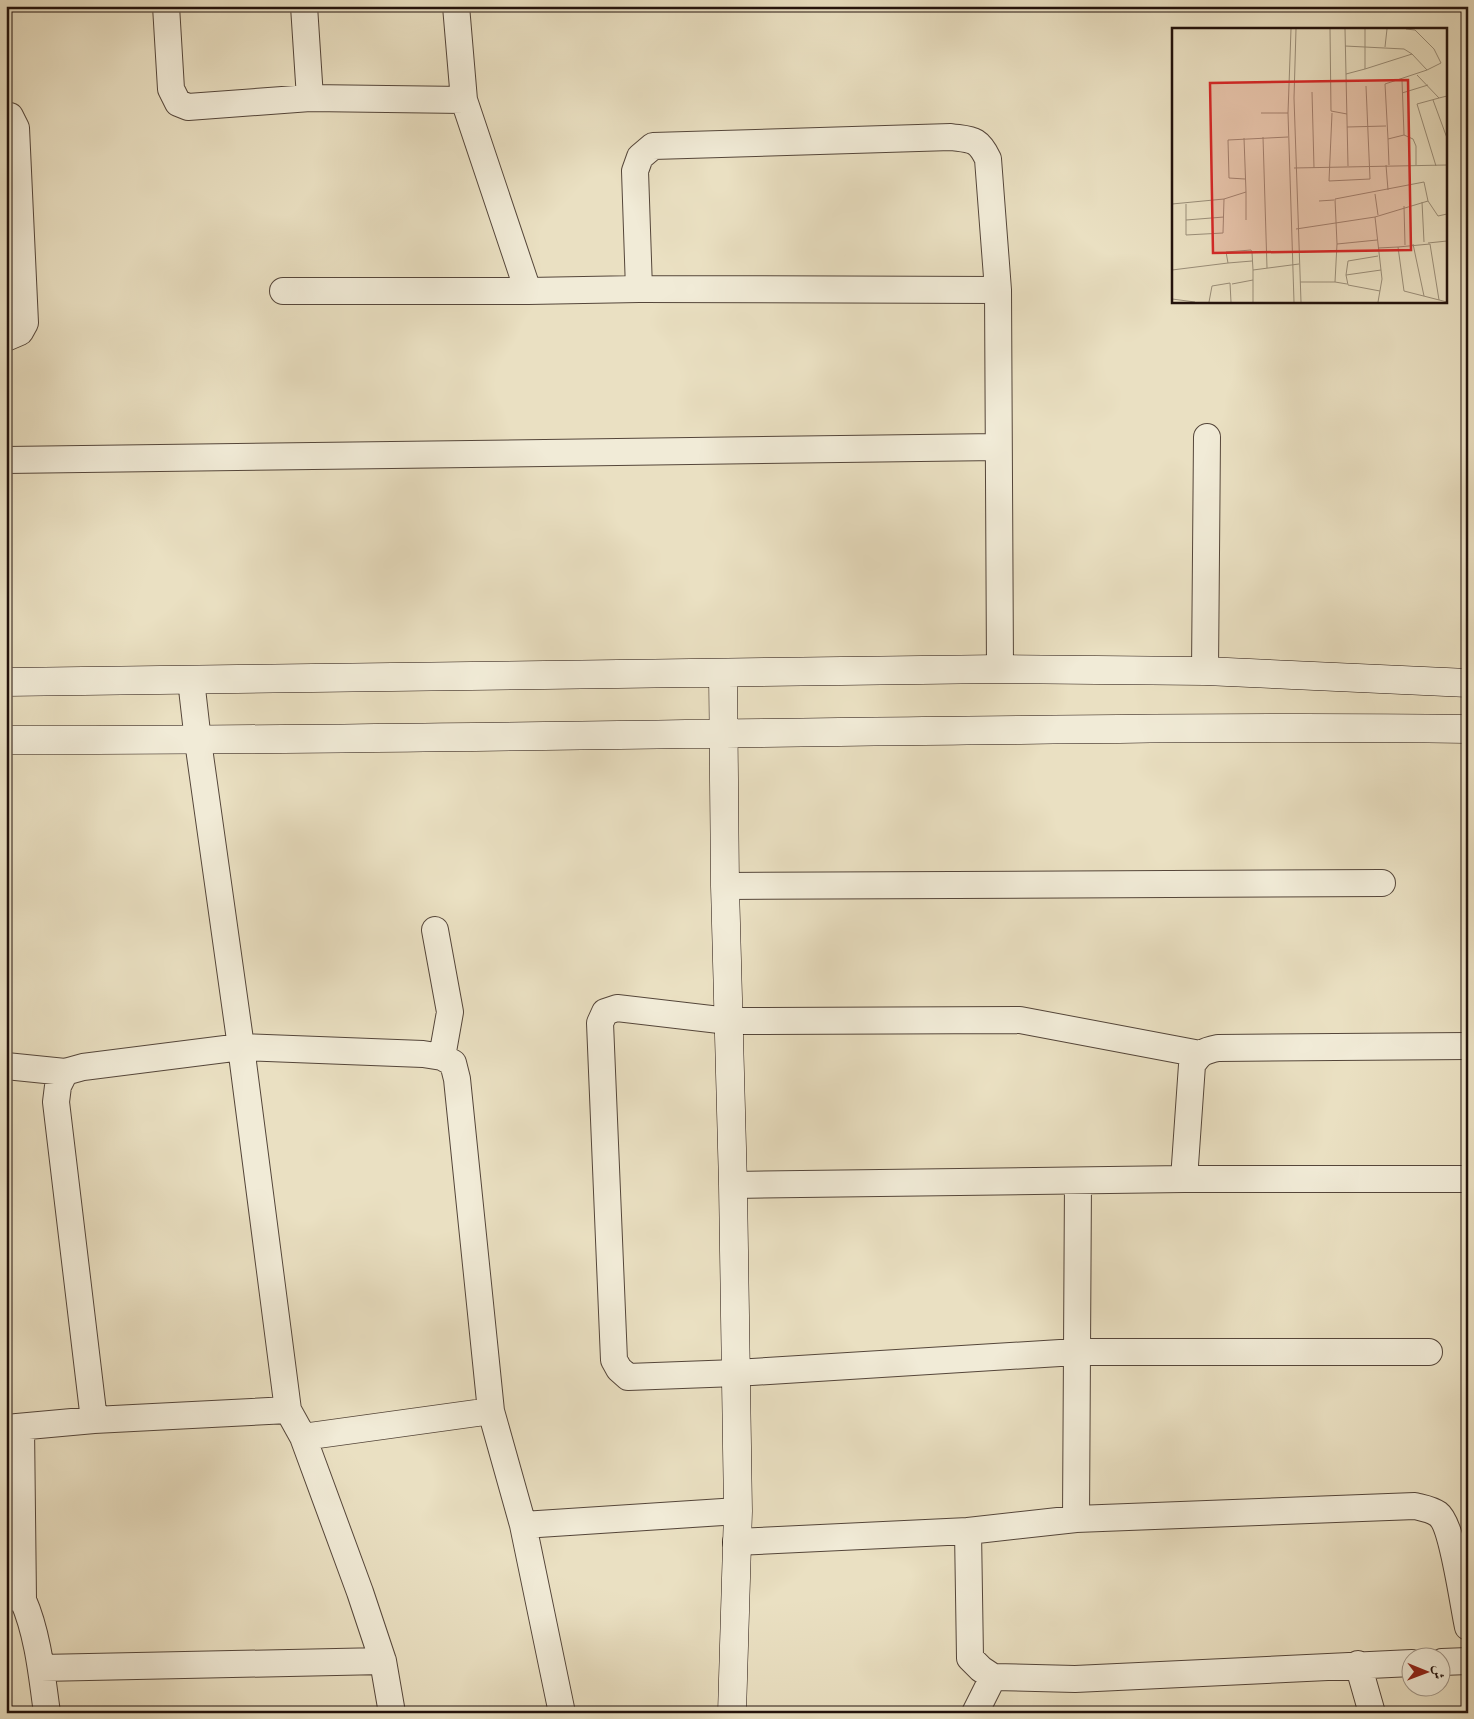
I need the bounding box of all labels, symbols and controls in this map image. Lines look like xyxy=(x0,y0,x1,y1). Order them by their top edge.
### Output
inset map xyxy=(1172,28,1446,302)
north arrow xyxy=(1402,1646,1452,1696)
text: ش xyxy=(1430,1665,1447,1679)

